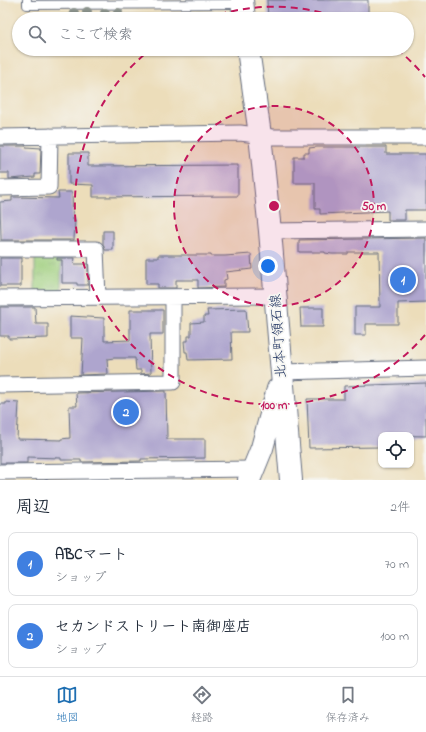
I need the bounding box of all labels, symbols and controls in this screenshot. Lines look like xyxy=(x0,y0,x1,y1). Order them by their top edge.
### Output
search box xyxy=(12,12,414,56)
icon: search xyxy=(26,23,48,45)
text: ここで検索 xyxy=(58,24,133,46)
text: 50 m xyxy=(362,198,387,216)
centre of rings xyxy=(267,199,281,213)
your location xyxy=(258,256,278,276)
pin: 1 xyxy=(390,265,416,295)
street label: 北本町領石線 xyxy=(266,293,292,379)
pin: 2 xyxy=(113,397,139,427)
text: 100 m xyxy=(261,397,288,415)
map controls xyxy=(378,432,414,468)
button: locate xyxy=(378,432,414,468)
text: 周辺 xyxy=(16,495,50,520)
text: 2件 xyxy=(391,498,410,517)
text: ABCマート xyxy=(55,544,128,566)
text: 1 xyxy=(28,555,32,574)
text: 70 m xyxy=(385,555,409,574)
text: ショップ xyxy=(55,568,106,587)
text: セカンドストリート南御座店 xyxy=(55,616,251,638)
text: 2 xyxy=(27,627,33,646)
text: 100 m xyxy=(380,627,409,646)
text: ショップ xyxy=(55,640,106,659)
tab: 地図 xyxy=(56,684,78,726)
tab: 経路 xyxy=(191,684,213,726)
tab: 保存済み xyxy=(326,684,370,726)

